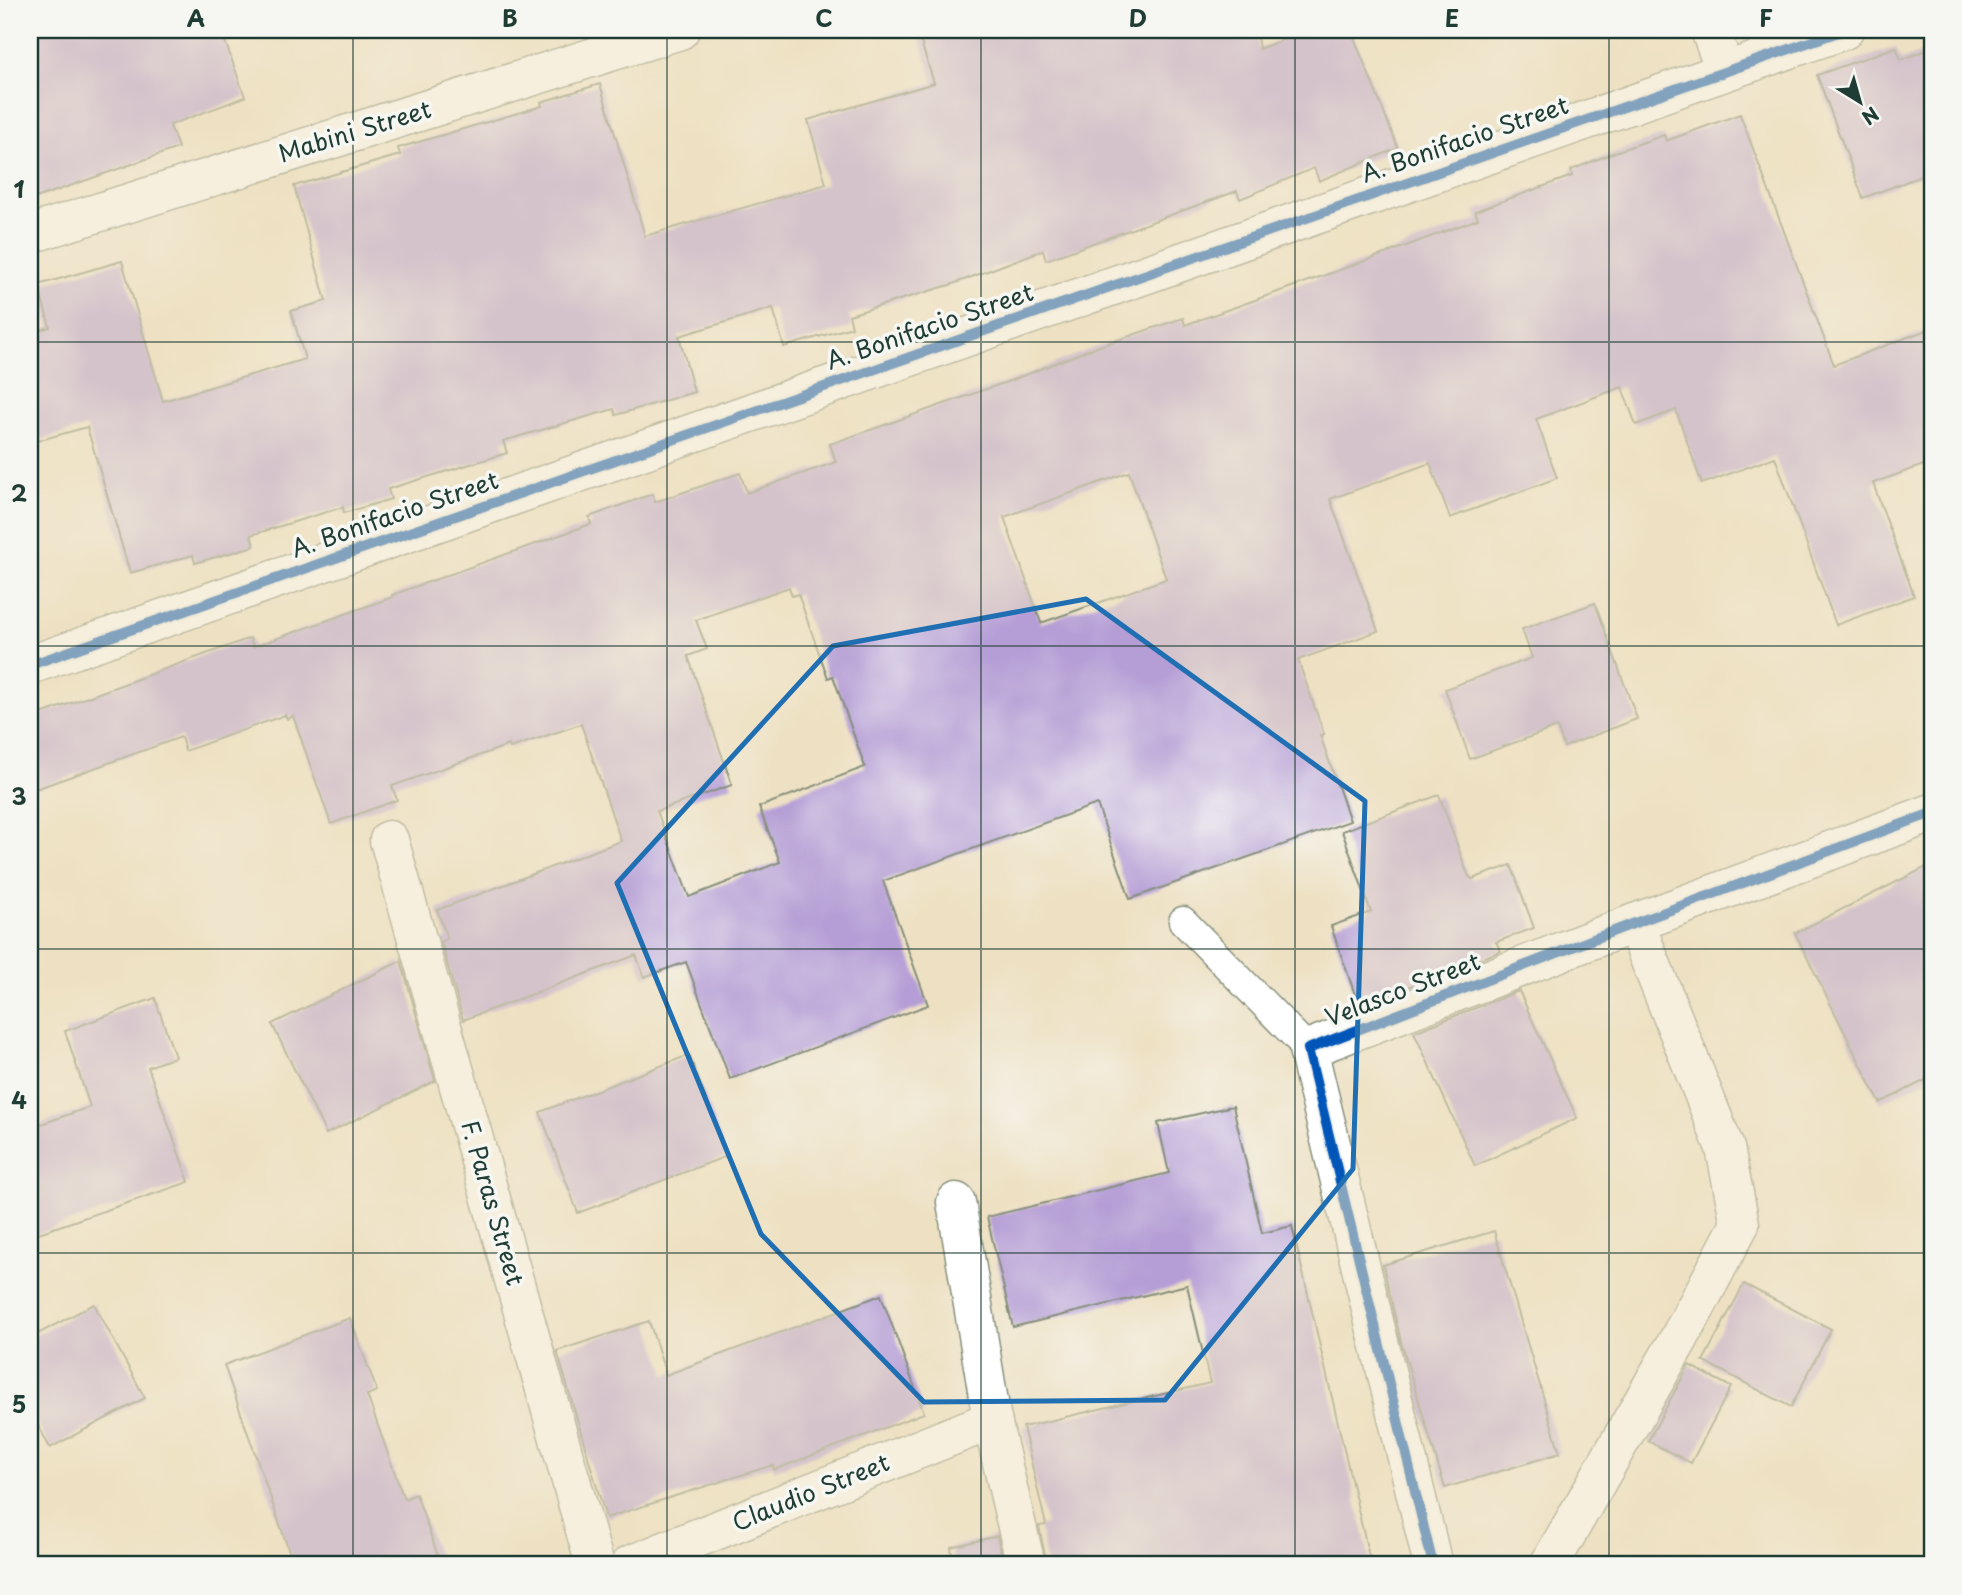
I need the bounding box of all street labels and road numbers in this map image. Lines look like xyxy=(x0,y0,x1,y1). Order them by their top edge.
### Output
street label: A. Bonifacio Street xyxy=(1356,86,1573,190)
street label: Mabini Street xyxy=(274,90,435,170)
street label: A. Bonifacio Street xyxy=(821,273,1038,377)
street label: A. Bonifacio Street xyxy=(286,461,503,565)
street label: Velasco Street xyxy=(1320,942,1485,1034)
street label: F. Paras Street xyxy=(453,1116,535,1289)
street label: Claudio Street xyxy=(726,1443,894,1539)

